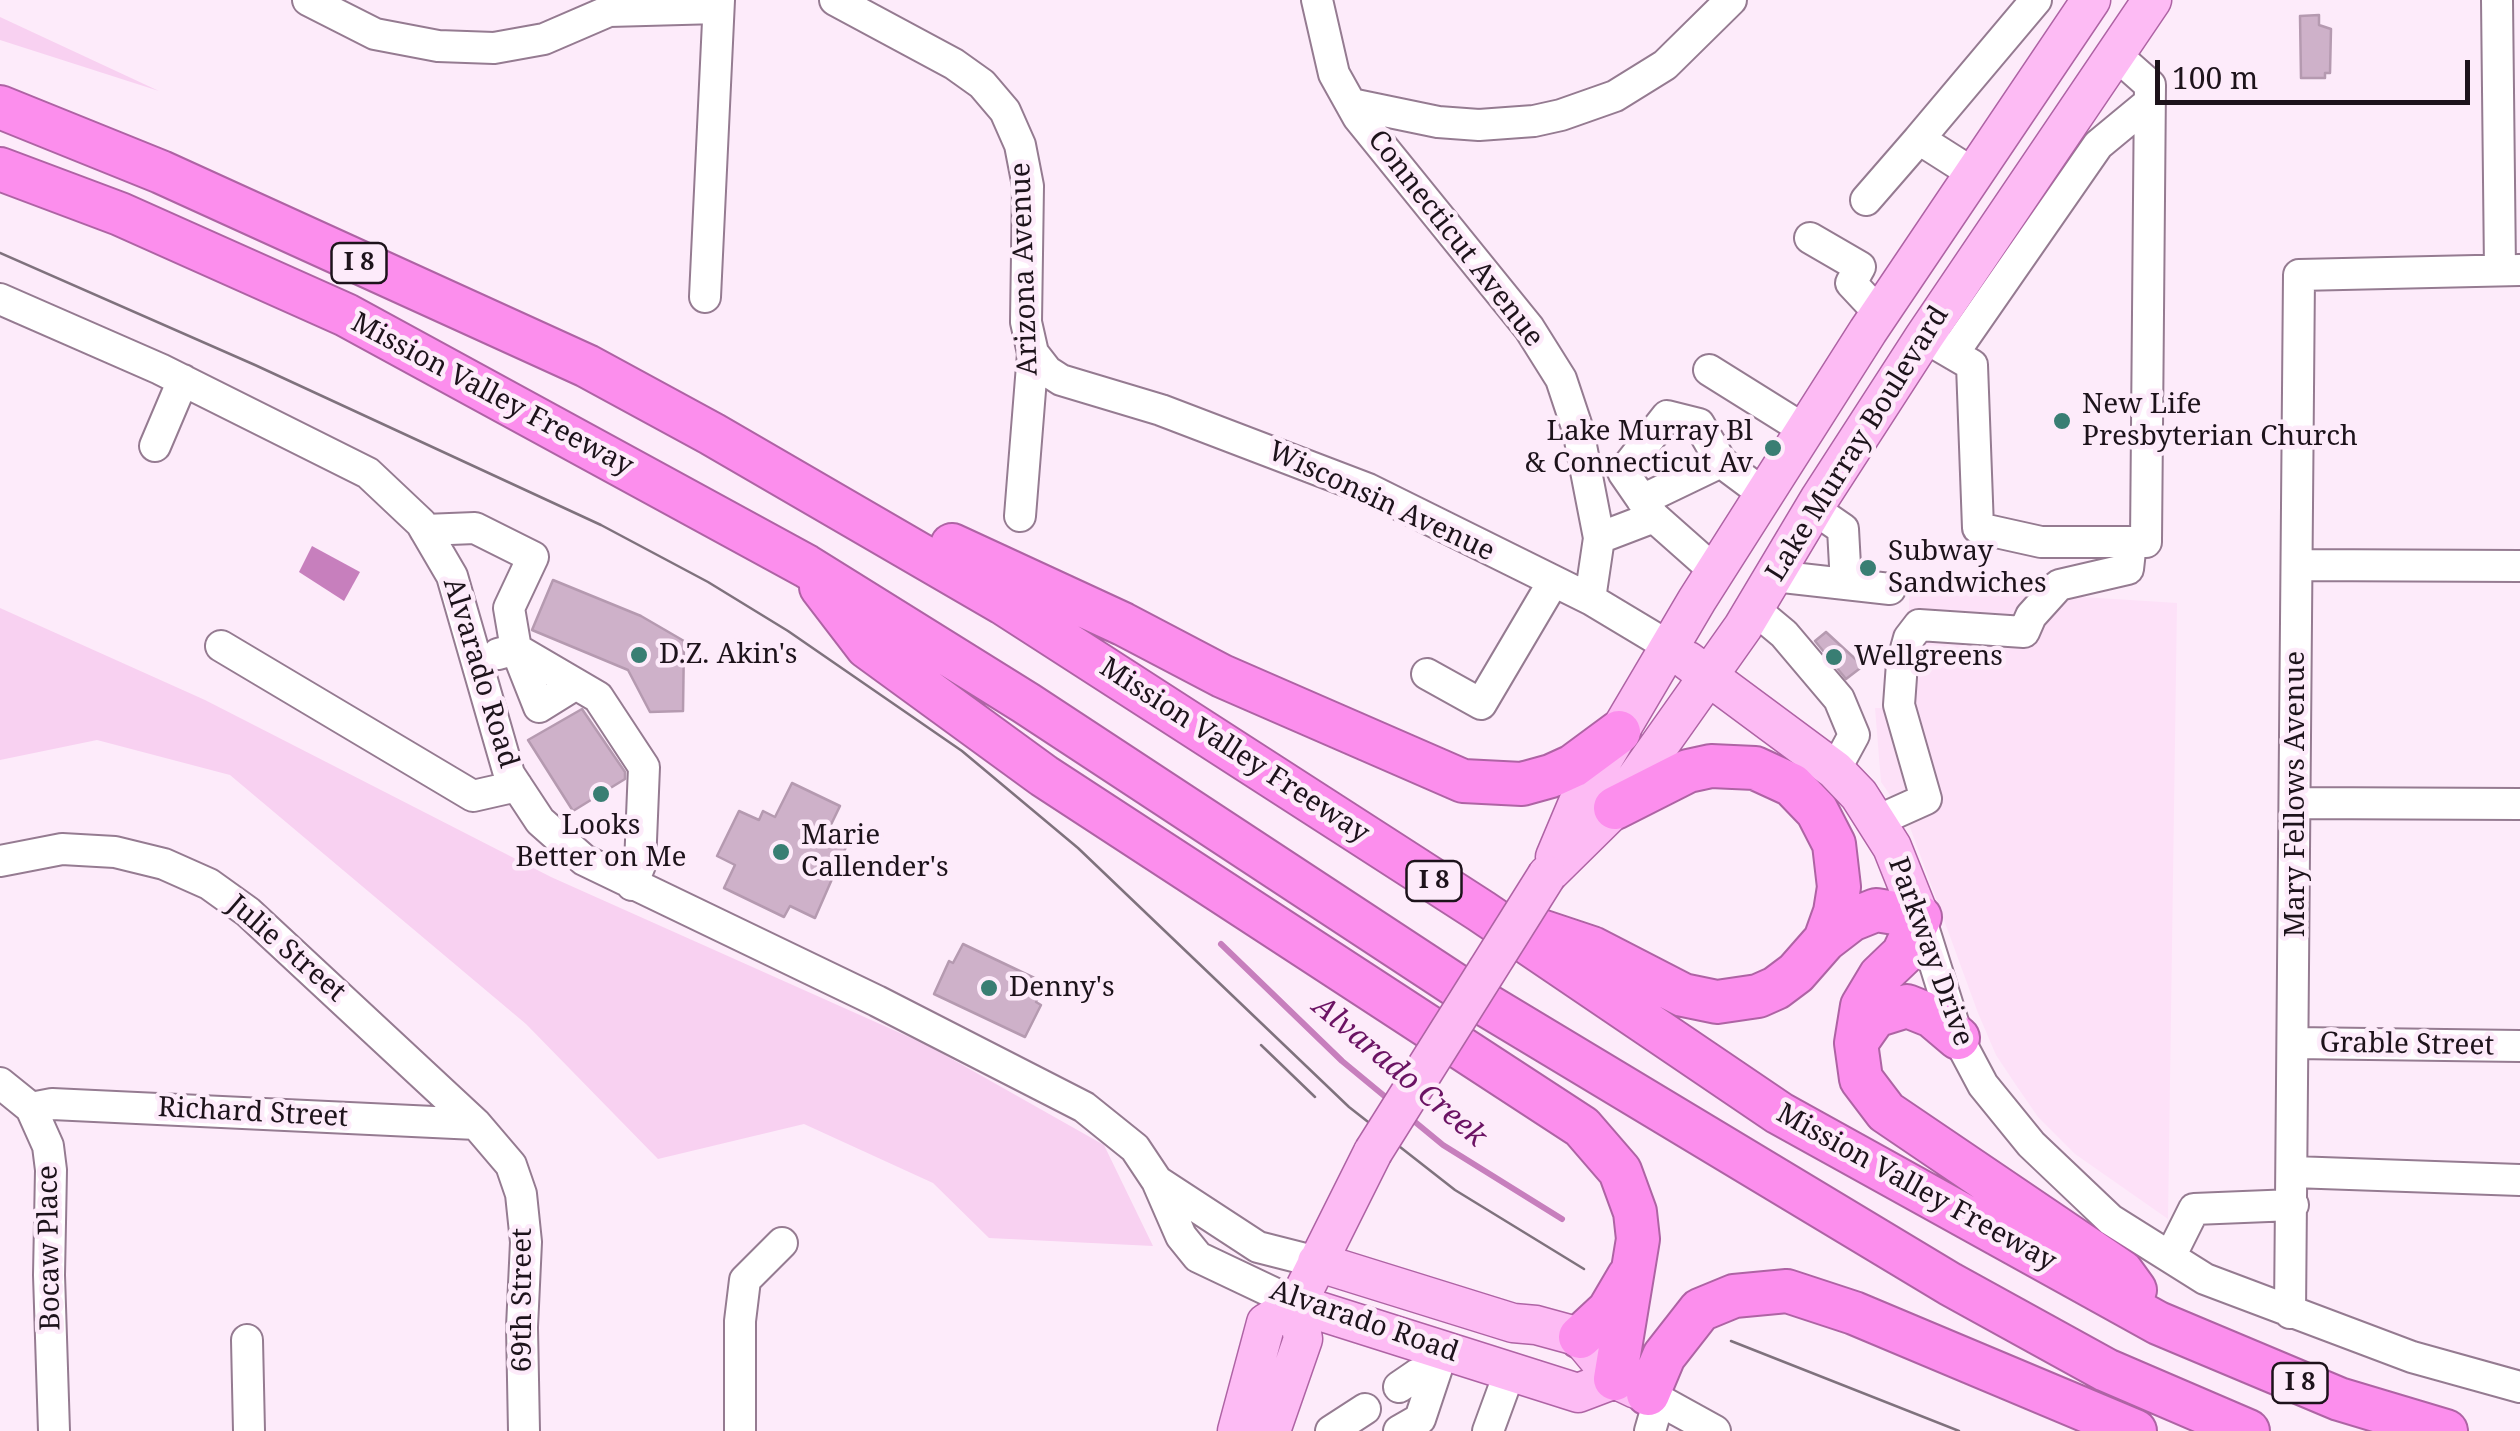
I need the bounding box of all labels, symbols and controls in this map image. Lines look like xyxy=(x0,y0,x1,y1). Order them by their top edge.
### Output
scale bar xyxy=(2160,40,2475,102)
text: 100 m xyxy=(2172,57,2258,98)
street label: Connecticut Avenue xyxy=(1360,124,1550,354)
street label: Arizona Avenue xyxy=(1004,162,1046,376)
road number: I 8 xyxy=(332,243,386,283)
street label: Lake Murray Boulevard xyxy=(1760,300,1956,588)
street label: Mission Valley Freeway xyxy=(345,306,639,484)
place label: New Life Presbyterian Church xyxy=(2082,388,2358,454)
marker: New Life Presbyterian Church xyxy=(2051,410,2073,432)
place label: Lake Murray Bl & Connecticut Av xyxy=(1525,415,1753,481)
street label: Wisconsin Avenue xyxy=(1262,435,1500,569)
marker: Lake Murray Bl & Connecticut Av xyxy=(1762,437,1784,459)
place label: Subway Sandwiches xyxy=(1888,535,2047,601)
marker: Subway Sandwiches xyxy=(1857,557,1879,579)
street label: Alvarado Road xyxy=(435,574,525,772)
place label: D.Z. Akin's xyxy=(659,638,797,672)
place label: Wellgreens xyxy=(1854,640,2003,674)
marker: D.Z. Akin's xyxy=(628,644,650,666)
marker: Wellgreens xyxy=(1823,646,1845,668)
street label: Mission Valley Freeway xyxy=(1093,651,1375,851)
street label: Mary Fellows Avenue xyxy=(2279,651,2313,937)
marker: Looks Better on Me xyxy=(590,783,612,805)
place label: Looks Better on Me xyxy=(515,809,687,875)
place label: Marie Callender's xyxy=(801,819,949,885)
marker: Marie Callender's xyxy=(770,841,792,863)
street label: Parkway Drive xyxy=(1880,853,1980,1051)
road number: I 8 xyxy=(1406,861,1462,901)
street label: Julie Street xyxy=(220,889,352,1009)
place label: Denny's xyxy=(1009,971,1115,1005)
marker: Denny's xyxy=(978,977,1000,999)
water label: Alvarado Creek xyxy=(1305,989,1493,1155)
street label: Grable Street xyxy=(2319,1027,2495,1063)
street label: Richard Street xyxy=(157,1091,349,1135)
street label: Mission Valley Freeway xyxy=(1770,1097,2062,1279)
street label: Bocaw Place xyxy=(32,1165,68,1331)
street label: 69th Street xyxy=(506,1228,540,1372)
street label: Alvarado Road xyxy=(1265,1274,1463,1370)
road number: I 8 xyxy=(2272,1363,2328,1403)

